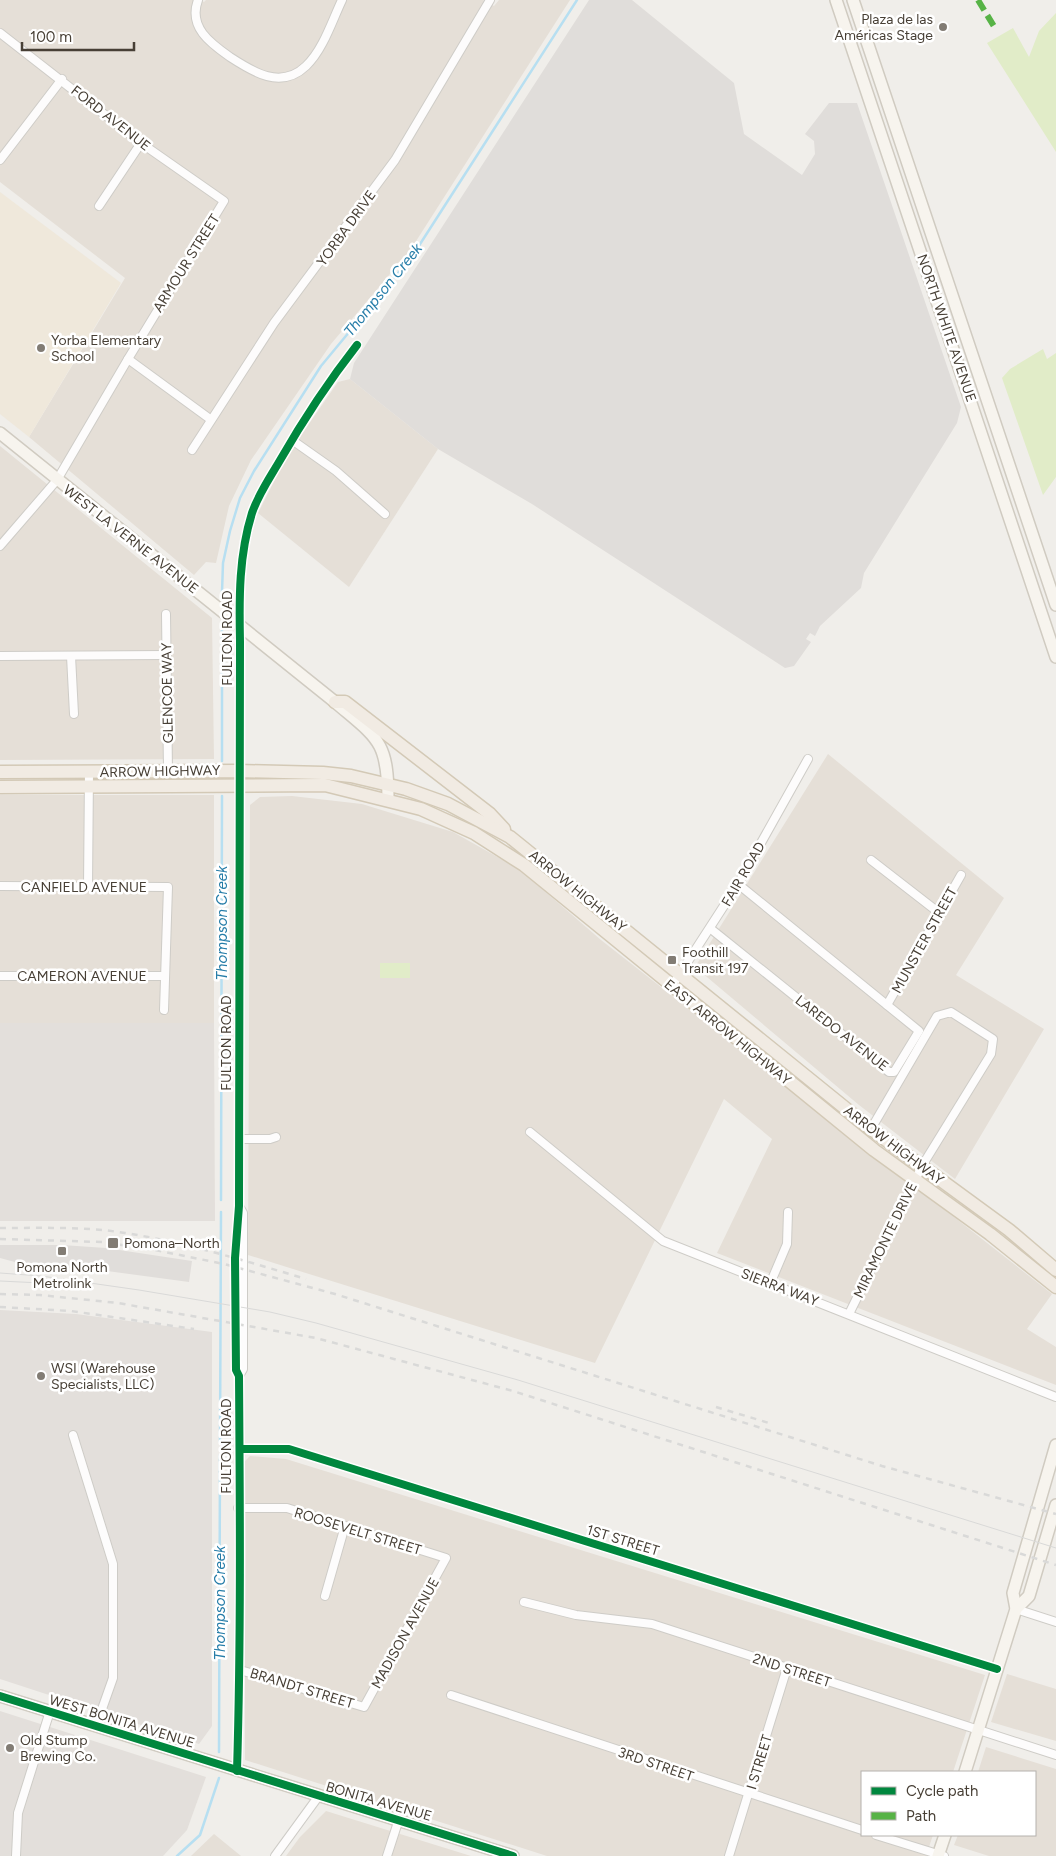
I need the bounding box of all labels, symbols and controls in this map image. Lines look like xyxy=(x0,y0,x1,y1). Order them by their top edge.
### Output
place label: Plaza de las Américas Stage xyxy=(834,11,933,44)
scale bar xyxy=(22,20,135,52)
marker: Plaza de las Américas Stage xyxy=(937,21,949,33)
text: 100 m xyxy=(30,28,72,46)
street label: FORD AVENUE xyxy=(68,82,154,155)
street label: YORBA DRIVE xyxy=(313,187,380,270)
street label: ARMOUR STREET xyxy=(149,211,224,315)
water label: Thompson Creek xyxy=(340,239,426,340)
street label: NORTH WHITE AVENUE xyxy=(913,252,980,404)
place label: Yorba Elementary School xyxy=(51,332,162,365)
marker: Yorba Elementary School xyxy=(35,342,47,354)
street label: WEST LA VERNE AVENUE xyxy=(60,481,202,597)
street label: FULTON ROAD xyxy=(219,590,236,686)
street label: GLENCOE WAY xyxy=(158,642,177,743)
street label: ARROW HIGHWAY xyxy=(99,762,221,781)
street label: FAIR ROAD xyxy=(718,839,769,910)
street label: ARROW HIGHWAY xyxy=(525,847,630,936)
water label: Thompson Creek xyxy=(213,865,231,980)
street label: CANFIELD AVENUE xyxy=(21,879,147,896)
street label: MUNSTER STREET xyxy=(888,884,961,996)
place label: Foothill Transit 197 xyxy=(682,944,749,977)
marker: Foothill Transit 197 xyxy=(666,954,678,966)
street label: CAMERON AVENUE xyxy=(17,968,147,985)
street label: EAST ARROW HIGHWAY xyxy=(661,976,795,1089)
street label: LAREDO AVENUE xyxy=(792,992,892,1075)
street label: FULTON ROAD xyxy=(218,995,235,1091)
street label: ARROW HIGHWAY xyxy=(840,1102,948,1189)
street label: MIRAMONTE DRIVE xyxy=(850,1179,921,1301)
place label: Pomona–North xyxy=(124,1235,220,1252)
marker: Pomona–North xyxy=(106,1236,120,1250)
marker: Pomona North Metrolink xyxy=(56,1245,68,1257)
place label: Pomona North Metrolink xyxy=(16,1259,108,1292)
street label: SIERRA WAY xyxy=(739,1265,822,1310)
place label: WSI (Warehouse Specialists, LLC) xyxy=(51,1360,156,1393)
marker: WSI (Warehouse Specialists, LLC) xyxy=(35,1370,47,1382)
street label: FULTON ROAD xyxy=(218,1398,235,1494)
street label: ROOSEVELT STREET xyxy=(292,1504,424,1559)
street label: 1ST STREET xyxy=(585,1521,661,1560)
water label: Thompson Creek xyxy=(211,1545,229,1660)
street label: MADISON AVENUE xyxy=(368,1575,443,1692)
street label: 2ND STREET xyxy=(751,1650,833,1691)
street label: BRANDT STREET xyxy=(248,1665,356,1712)
street label: WEST BONITA AVENUE xyxy=(47,1691,197,1752)
place label: Old Stump Brewing Co. xyxy=(20,1732,96,1765)
street label: I STREET xyxy=(743,1732,776,1792)
marker: Old Stump Brewing Co. xyxy=(4,1742,16,1754)
street label: 3RD STREET xyxy=(616,1744,696,1785)
legend xyxy=(861,1771,1036,1836)
street label: BONITA AVENUE xyxy=(324,1778,434,1825)
text: Cycle path xyxy=(906,1782,978,1800)
text: Path xyxy=(906,1807,936,1825)

